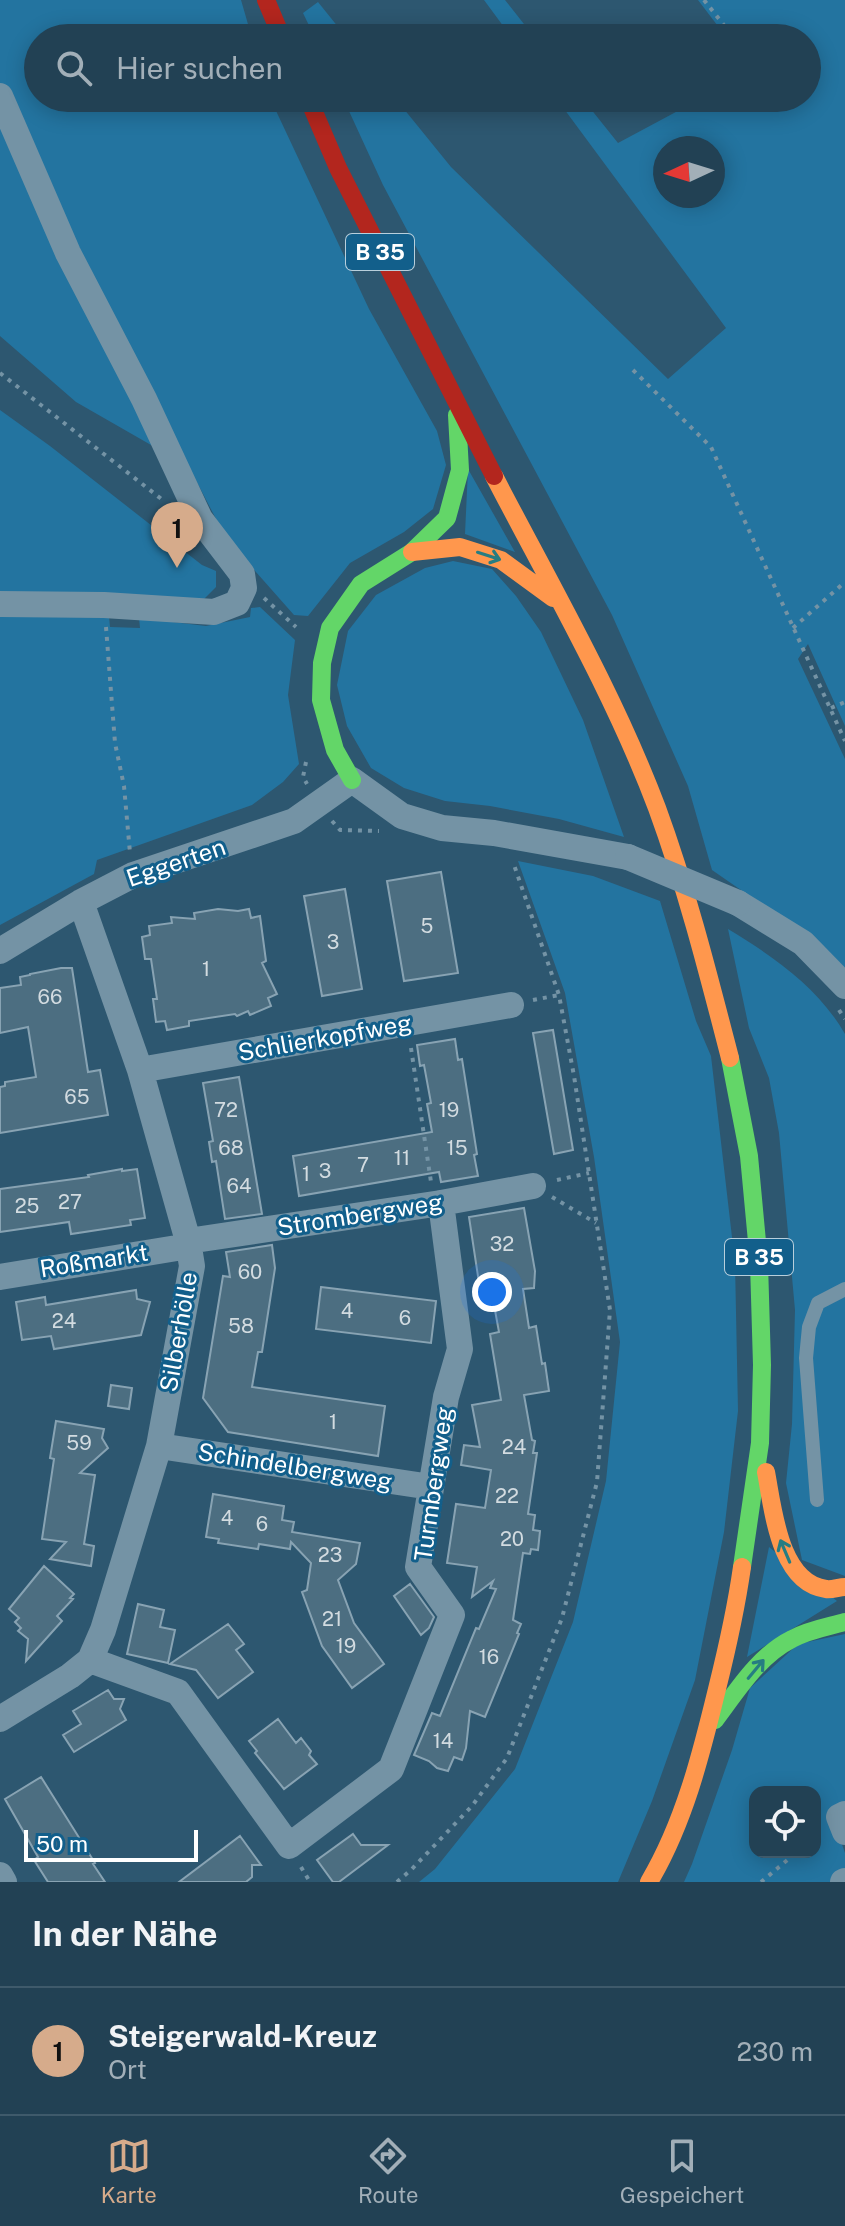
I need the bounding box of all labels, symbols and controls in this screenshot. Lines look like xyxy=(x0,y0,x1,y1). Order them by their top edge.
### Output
search box xyxy=(24,24,821,112)
icon: search xyxy=(52,46,96,90)
text: Hier suchen xyxy=(116,50,283,86)
north arrow xyxy=(653,136,725,208)
road number: B 35 xyxy=(346,234,414,270)
pin: 1 xyxy=(151,502,203,568)
one-way arrow xyxy=(476,550,501,565)
street label: Eggerten xyxy=(123,832,229,892)
house number: 5 xyxy=(421,914,433,938)
house number: 3 xyxy=(327,930,339,954)
house number: 1 xyxy=(202,957,210,981)
house number: 66 xyxy=(38,985,62,1009)
street label: Schlierkopfweg xyxy=(236,1008,414,1066)
house number: 65 xyxy=(64,1085,90,1109)
house number: 72 xyxy=(214,1098,238,1122)
house number: 19 xyxy=(439,1098,459,1122)
house number: 68 xyxy=(218,1136,244,1160)
house number: 15 xyxy=(447,1136,467,1160)
house number: 11 xyxy=(394,1146,410,1170)
house number: 7 xyxy=(357,1153,369,1177)
house number: 3 xyxy=(319,1159,331,1183)
house number: 1 xyxy=(302,1162,310,1186)
house number: 64 xyxy=(227,1174,252,1198)
street label: Strombergweg xyxy=(275,1187,445,1241)
house number: 27 xyxy=(58,1190,82,1214)
house number: 25 xyxy=(15,1194,39,1218)
house number: 32 xyxy=(490,1232,514,1256)
street label: Roßmarkt xyxy=(38,1238,150,1282)
road number: B 35 xyxy=(725,1239,793,1275)
house number: 60 xyxy=(238,1260,262,1284)
street label: Silberhölle xyxy=(154,1270,202,1394)
your location xyxy=(472,1272,512,1312)
house number: 4 xyxy=(341,1299,353,1323)
house number: 6 xyxy=(399,1306,411,1330)
house number: 24 xyxy=(52,1309,76,1333)
house number: 58 xyxy=(228,1314,254,1338)
street label: Turmbergweg xyxy=(408,1405,458,1563)
house number: 1 xyxy=(329,1410,337,1434)
house number: 59 xyxy=(66,1431,92,1455)
house number: 24 xyxy=(502,1435,526,1459)
street label: Schindelbergweg xyxy=(196,1437,394,1495)
house number: 22 xyxy=(495,1484,519,1508)
house number: 4 xyxy=(221,1506,233,1530)
house number: 6 xyxy=(256,1512,268,1536)
house number: 20 xyxy=(500,1527,524,1551)
one-way arrow xyxy=(776,1539,791,1563)
house number: 23 xyxy=(318,1543,342,1567)
house number: 21 xyxy=(322,1607,342,1631)
house number: 19 xyxy=(336,1634,356,1658)
house number: 16 xyxy=(479,1645,499,1669)
one-way arrow xyxy=(747,1660,765,1680)
house number: 14 xyxy=(433,1729,453,1753)
map controls xyxy=(749,1786,821,1858)
button: locate xyxy=(749,1786,821,1858)
scale bar xyxy=(24,1826,198,1862)
text: 50 m xyxy=(36,1831,88,1857)
text: In der Nähe xyxy=(32,1914,218,1954)
text: Steigerwald-Kreuz xyxy=(108,2018,377,2054)
text: 1 xyxy=(52,2036,64,2067)
text: 230 m xyxy=(737,2036,813,2067)
text: Ort xyxy=(108,2054,147,2085)
tab: Karte xyxy=(101,2134,157,2208)
tab: Route xyxy=(358,2134,418,2208)
tab: Gespeichert xyxy=(620,2134,744,2208)

